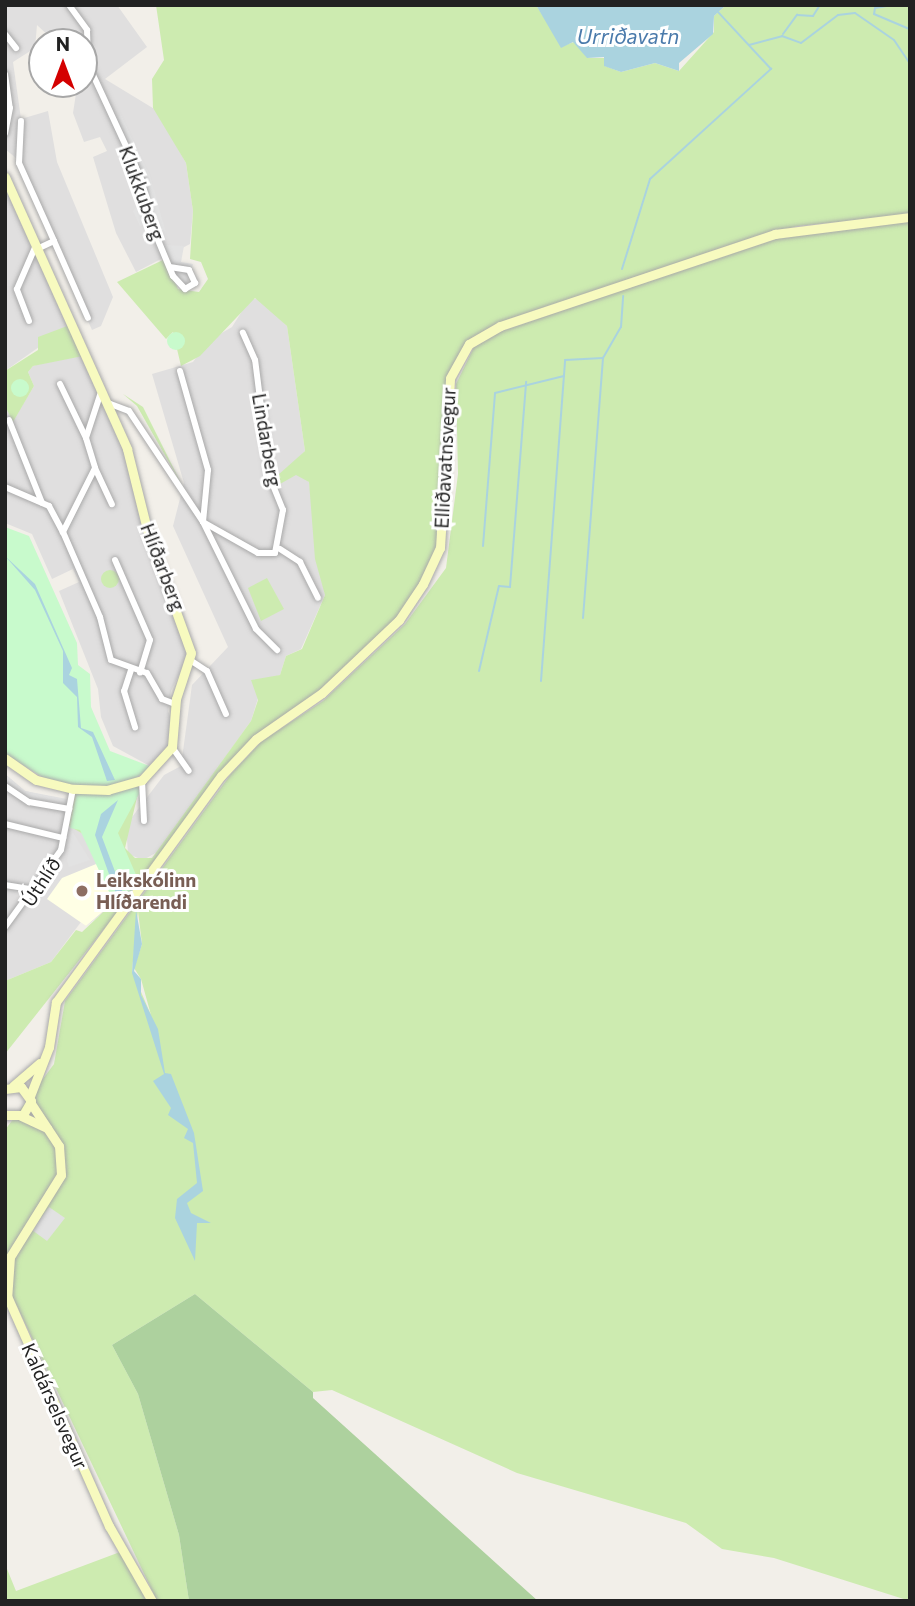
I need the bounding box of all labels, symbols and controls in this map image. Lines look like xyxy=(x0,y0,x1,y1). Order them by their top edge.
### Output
water label: Urriðavatn xyxy=(577,23,679,49)
north arrow xyxy=(28,28,98,98)
text: N xyxy=(56,32,70,55)
street label: Klukkuberg xyxy=(114,143,170,243)
street label: Elliðavatnsvegur xyxy=(430,387,460,529)
street label: Lindarberg xyxy=(248,392,286,488)
street label: Hlíðarberg xyxy=(136,520,190,614)
street label: Úthlíð xyxy=(17,853,65,911)
place label: Leikskólinn Hlíðarendi xyxy=(96,869,196,913)
marker: Leikskólinn Hlíðarendi xyxy=(74,883,90,899)
street label: Kaldárselsvegur xyxy=(17,1339,93,1473)

